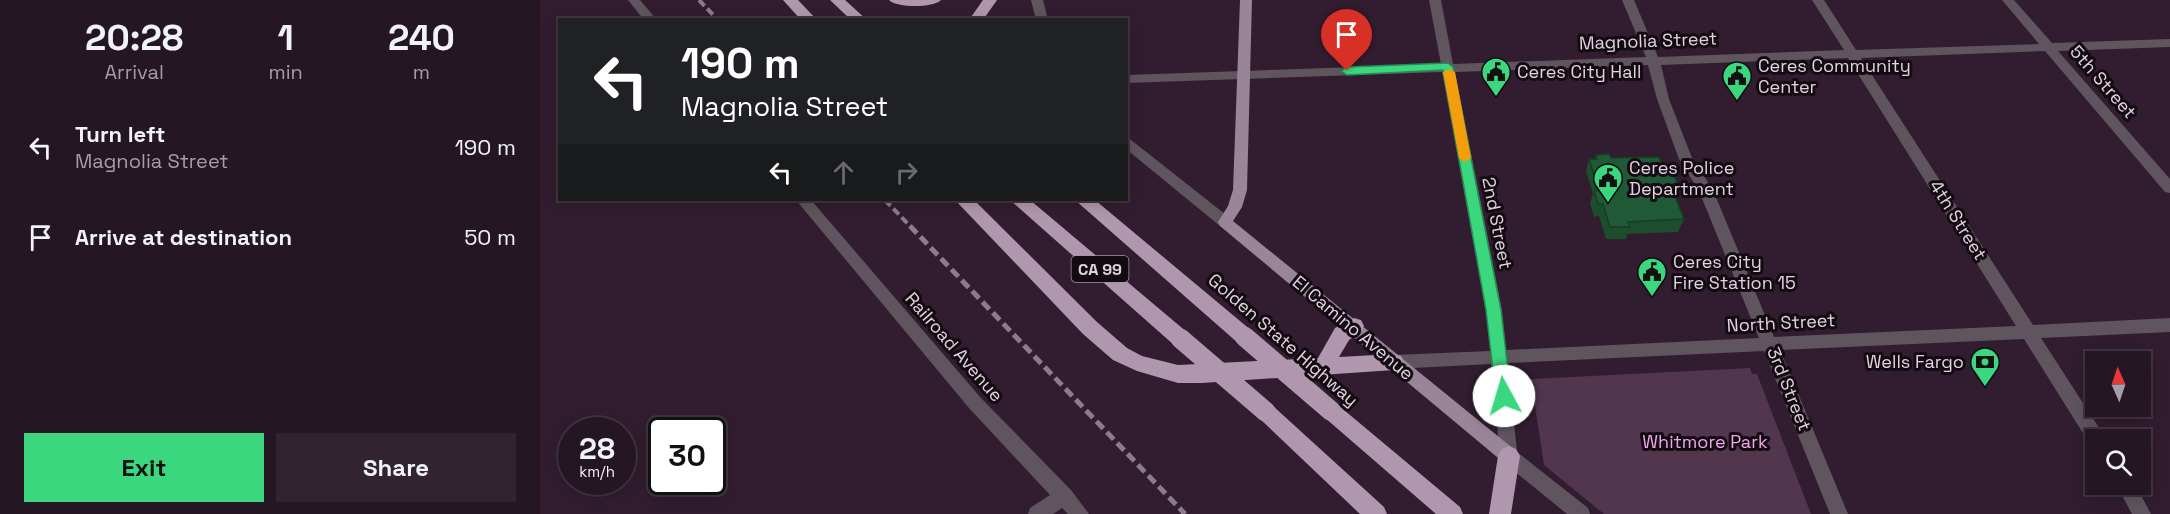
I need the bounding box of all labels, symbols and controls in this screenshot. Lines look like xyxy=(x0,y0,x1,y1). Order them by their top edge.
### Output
pin xyxy=(1321,9,1372,71)
text: 20:28 xyxy=(85,15,183,61)
text: 1 xyxy=(278,15,294,61)
text: 240 xyxy=(388,15,455,61)
icon: arrive xyxy=(1330,18,1363,51)
street label: Magnolia Street xyxy=(1579,27,1717,54)
text: 190 m xyxy=(681,37,800,90)
street label: 5th Street xyxy=(2065,40,2141,123)
icon: left xyxy=(582,42,660,120)
place label: Ceres Community Center xyxy=(1758,54,1911,98)
public building icon: Ceres City Hall xyxy=(1480,56,1512,98)
text: Arrival xyxy=(105,59,164,85)
text: min xyxy=(269,59,303,85)
text: m xyxy=(413,59,430,85)
place label: Ceres City Hall xyxy=(1517,60,1641,83)
public building icon: Ceres Community Center xyxy=(1721,60,1753,102)
text: Magnolia Street xyxy=(681,89,888,124)
text: Turn left xyxy=(75,120,165,148)
icon: left xyxy=(24,131,57,164)
text: 190 m xyxy=(455,133,516,161)
text: Magnolia Street xyxy=(75,148,229,174)
icon: left xyxy=(764,156,797,189)
icon: ahead xyxy=(827,156,860,189)
icon: right xyxy=(890,156,923,189)
place label: Ceres Police Department xyxy=(1629,156,1734,200)
public building icon: Ceres Police Department xyxy=(1592,162,1624,204)
street label: 2nd Street xyxy=(1477,175,1518,271)
street label: 4th Street xyxy=(1925,175,1992,264)
icon: arrive xyxy=(24,221,57,254)
text: Arrive at destination xyxy=(75,223,292,251)
text: 50 m xyxy=(464,223,516,251)
place label: Ceres City Fire Station 15 xyxy=(1673,250,1796,294)
road number: CA 99 xyxy=(1072,256,1128,282)
public building icon: Ceres City Fire Station 15 xyxy=(1636,256,1668,298)
street label: Golden State Highway xyxy=(1203,268,1363,411)
street label: El Camino Avenue xyxy=(1288,270,1419,385)
street label: Railroad Avenue xyxy=(901,287,1008,406)
street label: North Street xyxy=(1726,308,1836,337)
street label: 3rd Street xyxy=(1762,343,1817,434)
bank icon: Wells Fargo xyxy=(1969,346,2001,388)
place label: Wells Fargo xyxy=(1866,350,1964,373)
north arrow xyxy=(2085,351,2151,417)
map controls xyxy=(2085,351,2151,495)
position arrow xyxy=(1472,364,1536,428)
speed limit sign: 30 xyxy=(648,417,726,495)
text: 28 xyxy=(579,429,615,468)
button: search xyxy=(2085,429,2151,495)
park label: Whitmore Park xyxy=(1642,430,1768,453)
button: Exit xyxy=(24,433,264,502)
button: Share xyxy=(276,433,516,502)
text: km/h xyxy=(579,462,615,481)

